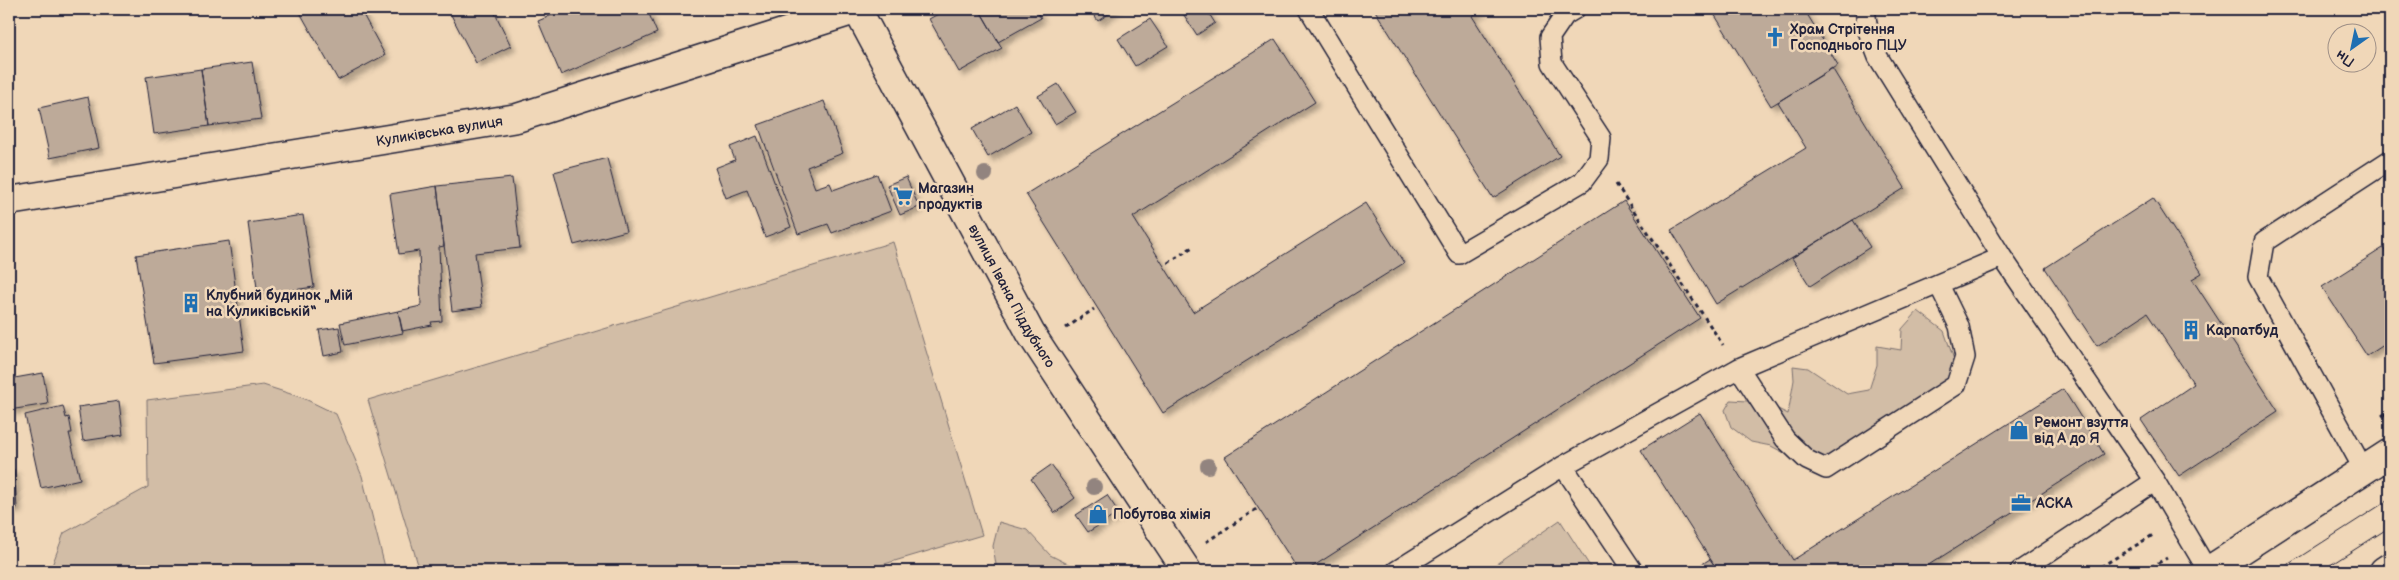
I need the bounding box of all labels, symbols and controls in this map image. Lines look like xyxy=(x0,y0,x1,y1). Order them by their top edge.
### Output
place label: Храм Стрітення Господнього ПЦУ xyxy=(1789,21,1907,54)
north arrow xyxy=(2326,22,2376,72)
church icon: Храм Стрітення Господнього ПЦУ xyxy=(1764,26,1786,48)
text: Пн xyxy=(2333,46,2358,71)
street label: Куликівська вулиця xyxy=(375,112,504,149)
place label: Магазин продуктів xyxy=(918,180,983,213)
supermarket icon: Магазин продуктів xyxy=(892,185,914,207)
street label: вулиця Івана Піддубного xyxy=(965,221,1059,371)
place label: Клубний будинок „Мій на Куликівській“ xyxy=(206,287,353,320)
building icon: Клубний будинок „Мій на Куликівській“ xyxy=(180,292,202,314)
building icon: Карпатбуд xyxy=(2180,319,2202,341)
place label: Карпатбуд xyxy=(2206,322,2279,339)
place label: Ремонт взуття від А до Я xyxy=(2034,414,2129,447)
shop icon: Ремонт взуття від А до Я xyxy=(2008,419,2030,441)
office icon: АСКА xyxy=(2010,492,2032,514)
place label: АСКА xyxy=(2035,495,2073,512)
shop icon: Побутова хімія xyxy=(1087,503,1109,525)
place label: Побутова хімія xyxy=(1113,506,1211,523)

